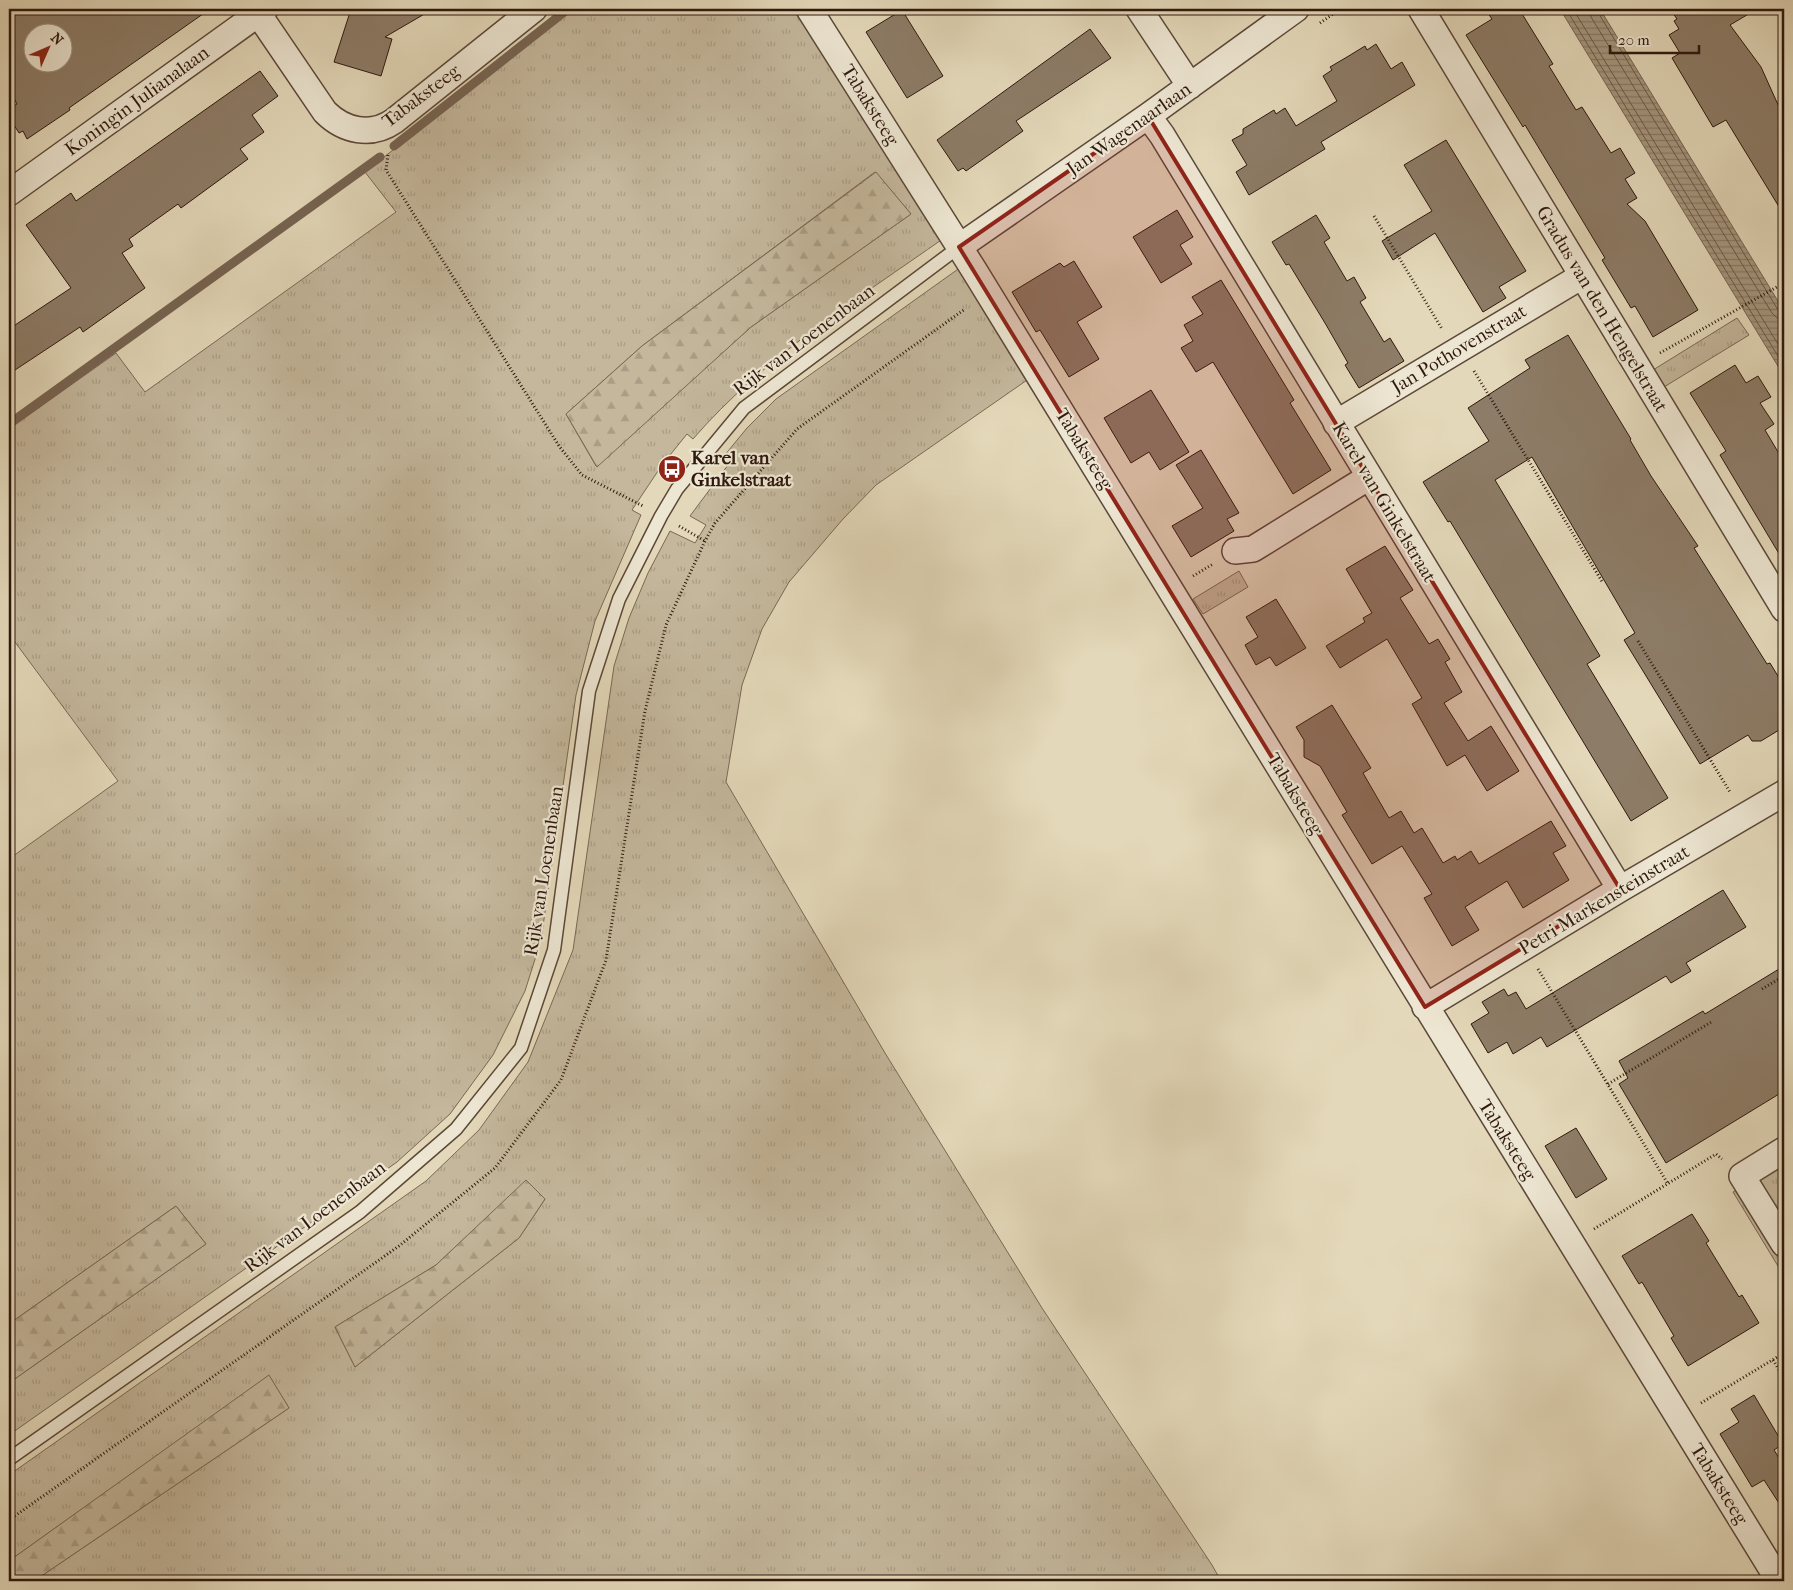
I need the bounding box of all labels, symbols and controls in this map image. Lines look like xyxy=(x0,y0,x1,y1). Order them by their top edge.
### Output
north arrow xyxy=(22,22,72,72)
scale bar xyxy=(1610,22,1699,54)
text: N xyxy=(47,29,67,49)
text: 20 m xyxy=(1618,31,1650,49)
street label: Koningin Julianalaan xyxy=(61,41,213,161)
street label: Tabaksteeg xyxy=(378,59,465,132)
street label: Tabaksteeg xyxy=(837,61,904,150)
street label: Jan Wagenaarlaan xyxy=(1061,78,1195,181)
street label: Gradus van den Hengelstraat xyxy=(1532,202,1672,416)
street label: Rijk van Loenenbaan xyxy=(729,280,879,400)
street label: Jan Pothovenstraat xyxy=(1386,300,1531,399)
street label: Tabaksteeg xyxy=(1051,405,1118,494)
street label: Karel van Ginkelstraat xyxy=(1327,418,1441,586)
place label: Karel van Ginkelstraat xyxy=(691,447,792,491)
bus stop icon: Karel van Ginkelstraat xyxy=(657,454,687,484)
street label: Tabaksteeg xyxy=(1262,749,1328,839)
street label: Rijk van Loenenbaan xyxy=(520,785,568,957)
street label: Petri Markensteinstraat xyxy=(1515,840,1693,960)
street label: Tabaksteeg xyxy=(1474,1096,1541,1185)
street label: Rijk van Loenenbaan xyxy=(240,1157,390,1277)
street label: Tabaksteeg xyxy=(1686,1440,1753,1529)

